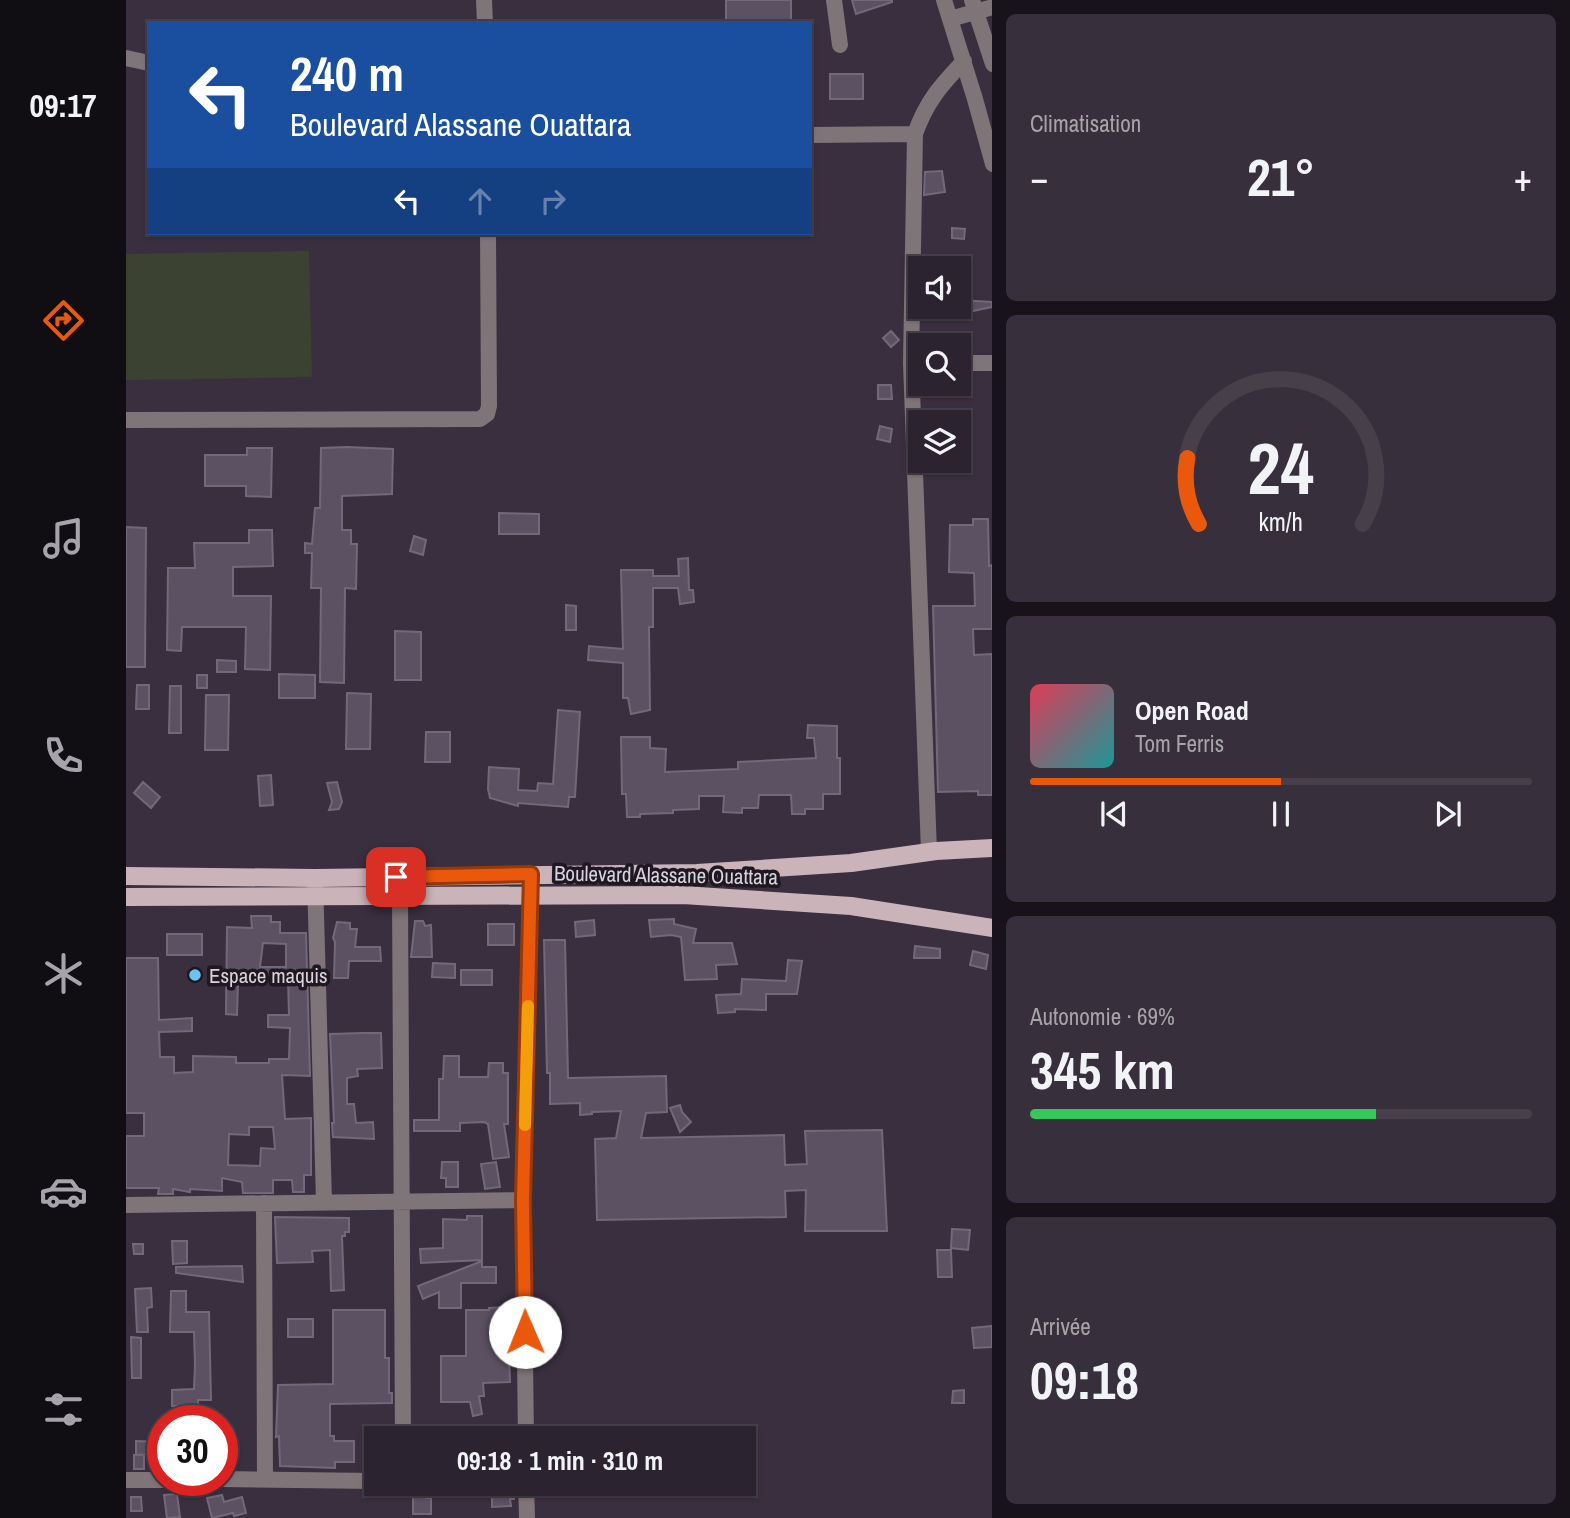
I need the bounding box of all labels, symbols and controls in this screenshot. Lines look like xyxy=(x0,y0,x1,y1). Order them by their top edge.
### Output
text: 240 m xyxy=(290,40,404,106)
icon: left xyxy=(175,49,266,140)
text: 09:17 xyxy=(29,84,97,127)
text: Boulevard Alassane Ouattara xyxy=(290,103,631,146)
text: Climatisation xyxy=(1030,108,1141,139)
text: 21° xyxy=(1247,142,1315,212)
text: − xyxy=(1030,152,1048,203)
text: + xyxy=(1514,152,1532,203)
icon: left xyxy=(388,182,426,220)
icon: ahead xyxy=(461,182,499,220)
icon: right xyxy=(534,182,572,220)
map controls xyxy=(908,256,971,473)
button: sound xyxy=(908,256,971,319)
icon: directions xyxy=(39,296,88,345)
button: search xyxy=(908,333,971,396)
button: layers xyxy=(908,410,971,473)
text: 24 xyxy=(1248,420,1314,518)
text: km/h xyxy=(1259,505,1303,539)
icon: music xyxy=(39,514,88,563)
text: Open Road xyxy=(1135,693,1249,728)
text: Tom Ferris xyxy=(1135,728,1224,759)
icon: phone xyxy=(39,731,88,780)
icon: previous xyxy=(1095,795,1133,833)
icon: pause xyxy=(1262,795,1300,833)
icon: next xyxy=(1429,795,1467,833)
pin xyxy=(366,847,426,907)
icon: arrive xyxy=(377,858,415,896)
street label: Boulevard Alassane Ouattara xyxy=(554,859,779,891)
icon: climate xyxy=(39,949,88,998)
place label: Espace maquis xyxy=(209,961,328,990)
marker: Espace maquis xyxy=(187,967,203,983)
text: Autonomie · 69% xyxy=(1030,1001,1175,1032)
text: 345 km xyxy=(1030,1035,1175,1105)
icon: car xyxy=(39,1167,88,1216)
position arrow xyxy=(488,1295,562,1369)
text: Arrivée xyxy=(1030,1311,1091,1342)
text: 09:18 xyxy=(1030,1345,1139,1415)
icon: filters xyxy=(39,1385,88,1434)
speed limit sign: 30 xyxy=(147,1405,238,1496)
text: 09:18 · 1 min · 310 m xyxy=(457,1443,663,1478)

